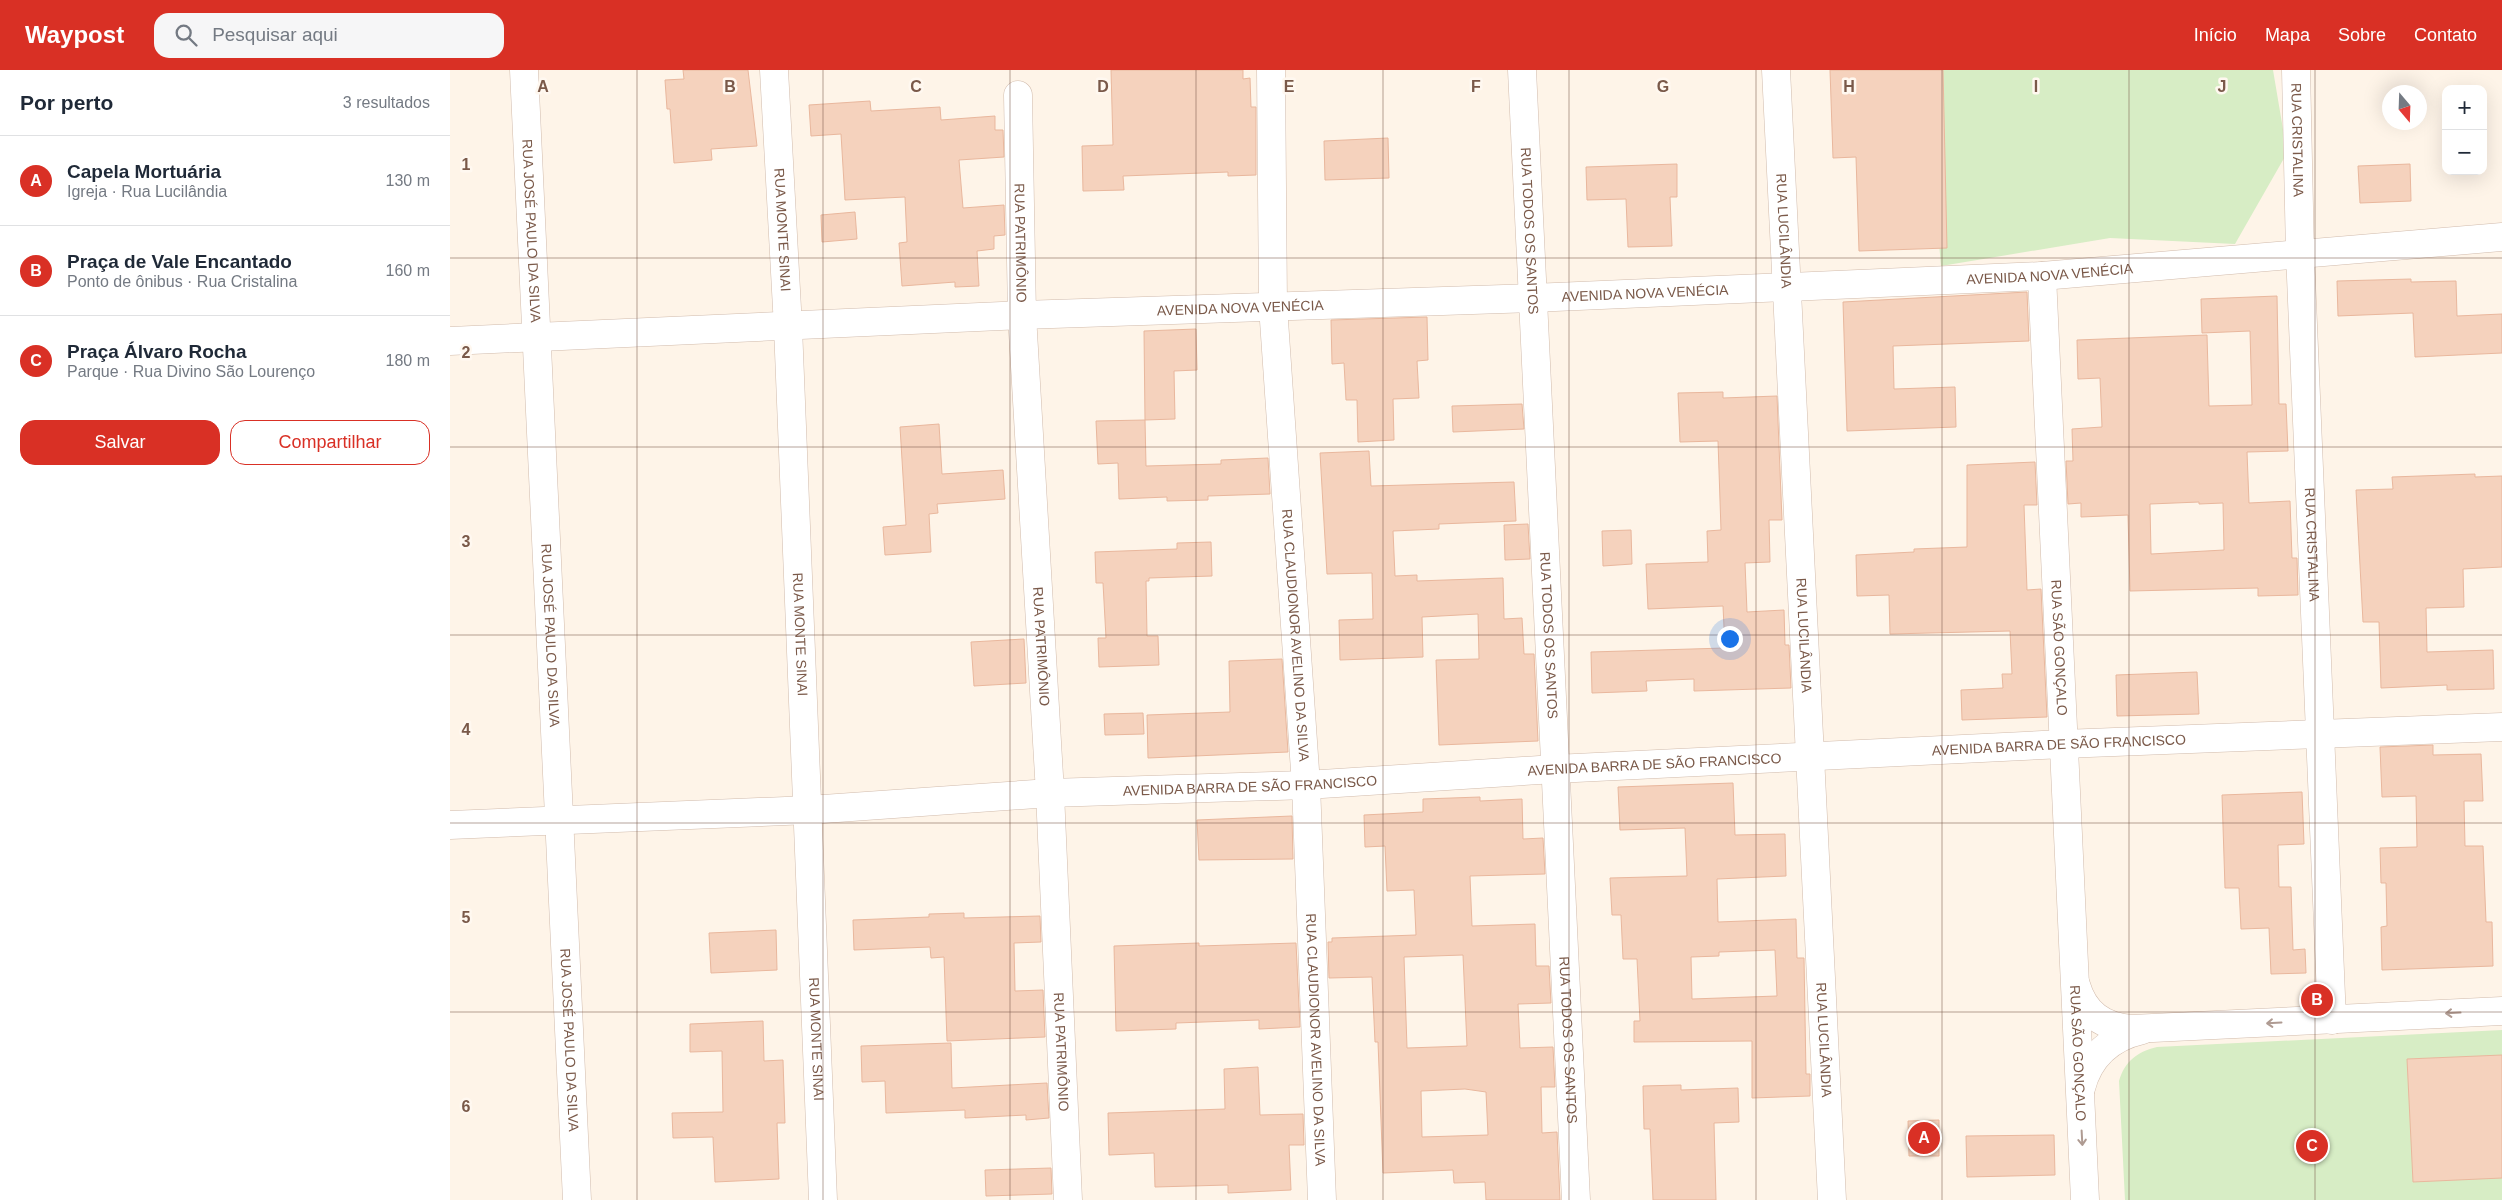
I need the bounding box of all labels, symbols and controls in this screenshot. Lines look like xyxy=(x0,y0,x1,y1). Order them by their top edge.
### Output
search box xyxy=(154,13,504,58)
text: Waypost xyxy=(25,21,124,48)
icon: search xyxy=(172,21,200,49)
text: Pesquisar aqui xyxy=(212,24,338,45)
text: Início xyxy=(2194,25,2237,45)
text: Mapa xyxy=(2265,25,2310,45)
text: Sobre xyxy=(2338,25,2386,45)
text: Contato xyxy=(2414,25,2477,45)
text: A xyxy=(537,78,549,95)
text: B xyxy=(724,78,736,95)
text: C xyxy=(910,78,922,95)
text: D xyxy=(1097,78,1109,95)
text: E xyxy=(1284,78,1295,95)
text: F xyxy=(1471,78,1481,95)
text: G xyxy=(1657,78,1669,95)
text: H xyxy=(1843,78,1855,95)
text: I xyxy=(2034,78,2038,95)
text: J xyxy=(2218,78,2226,95)
street label: RUA CRISTALINA xyxy=(2288,83,2307,198)
north arrow xyxy=(2382,85,2427,130)
map controls xyxy=(2442,85,2487,175)
button: + xyxy=(2442,85,2487,130)
text: Por perto xyxy=(20,91,113,114)
text: 3 resultados xyxy=(343,94,430,111)
button: − xyxy=(2442,130,2487,175)
street label: RUA JOSÉ PAULO DA SILVA xyxy=(519,139,544,324)
street label: RUA TODOS OS SANTOS xyxy=(1518,147,1542,315)
text: 1 xyxy=(462,156,471,173)
text: Capela Mortuária xyxy=(67,161,221,182)
street label: RUA MONTE SINAI xyxy=(771,168,794,292)
text: A xyxy=(30,172,42,189)
text: 130 m xyxy=(386,172,430,189)
street label: RUA LUCILÂNDIA xyxy=(1773,173,1795,289)
text: Igreja · Rua Lucilândia xyxy=(67,183,227,200)
street label: RUA PATRIMÔNIO xyxy=(1012,183,1030,303)
text: Praça de Vale Encantado xyxy=(67,251,292,272)
street label: AVENIDA NOVA VENÉCIA xyxy=(1966,260,2134,287)
text: B xyxy=(30,262,42,279)
text: 160 m xyxy=(386,262,430,279)
text: Ponto de ônibus · Rua Cristalina xyxy=(67,273,297,290)
street label: AVENIDA NOVA VENÉCIA xyxy=(1561,282,1729,305)
street label: AVENIDA NOVA VENÉCIA xyxy=(1157,297,1325,318)
text: Praça Álvaro Rocha xyxy=(67,341,247,362)
text: 2 xyxy=(462,344,471,361)
text: C xyxy=(30,352,42,369)
text: 180 m xyxy=(386,352,430,369)
text: Parque · Rua Divino São Lourenço xyxy=(67,363,315,380)
button: Salvar xyxy=(20,420,220,465)
button: Compartilhar xyxy=(230,420,430,465)
street label: RUA CRISTALINA xyxy=(2302,487,2323,603)
street label: RUA CLAUDIONOR AVELINO DA SILVA xyxy=(1279,508,1312,763)
text: 3 xyxy=(462,533,471,550)
street label: RUA JOSÉ PAULO DA SILVA xyxy=(538,543,563,728)
street label: RUA TODOS OS SANTOS xyxy=(1537,551,1561,719)
street label: RUA MONTE SINAI xyxy=(790,572,811,697)
street label: RUA LUCILÂNDIA xyxy=(1793,577,1815,694)
street label: RUA SÃO GONÇALO xyxy=(2048,579,2070,716)
street label: RUA PATRIMÔNIO xyxy=(1030,586,1053,707)
your location xyxy=(1717,626,1743,652)
text: 4 xyxy=(462,721,471,738)
street label: AVENIDA BARRA DE SÃO FRANCISCO xyxy=(1931,731,2186,758)
street label: AVENIDA BARRA DE SÃO FRANCISCO xyxy=(1527,750,1782,779)
street label: AVENIDA BARRA DE SÃO FRANCISCO xyxy=(1123,772,1378,799)
text: 5 xyxy=(462,909,471,926)
street label: RUA CLAUDIONOR AVELINO DA SILVA xyxy=(1303,913,1329,1167)
street label: RUA JOSÉ PAULO DA SILVA xyxy=(557,948,582,1133)
street label: RUA TODOS OS SANTOS xyxy=(1556,956,1580,1124)
street label: RUA MONTE SINAI xyxy=(806,977,827,1101)
pin: B xyxy=(2301,981,2333,1019)
street label: RUA LUCILÂNDIA xyxy=(1813,982,1835,1098)
street label: RUA SÃO GONÇALO xyxy=(2067,985,2089,1122)
street label: RUA PATRIMÔNIO xyxy=(1051,992,1072,1112)
one-way arrow xyxy=(2446,1009,2462,1018)
one-way arrow xyxy=(2266,1018,2282,1027)
text: 6 xyxy=(462,1098,471,1115)
pin: A xyxy=(1908,1119,1940,1157)
pin: C xyxy=(2296,1127,2328,1165)
one-way arrow xyxy=(2078,1130,2087,1146)

